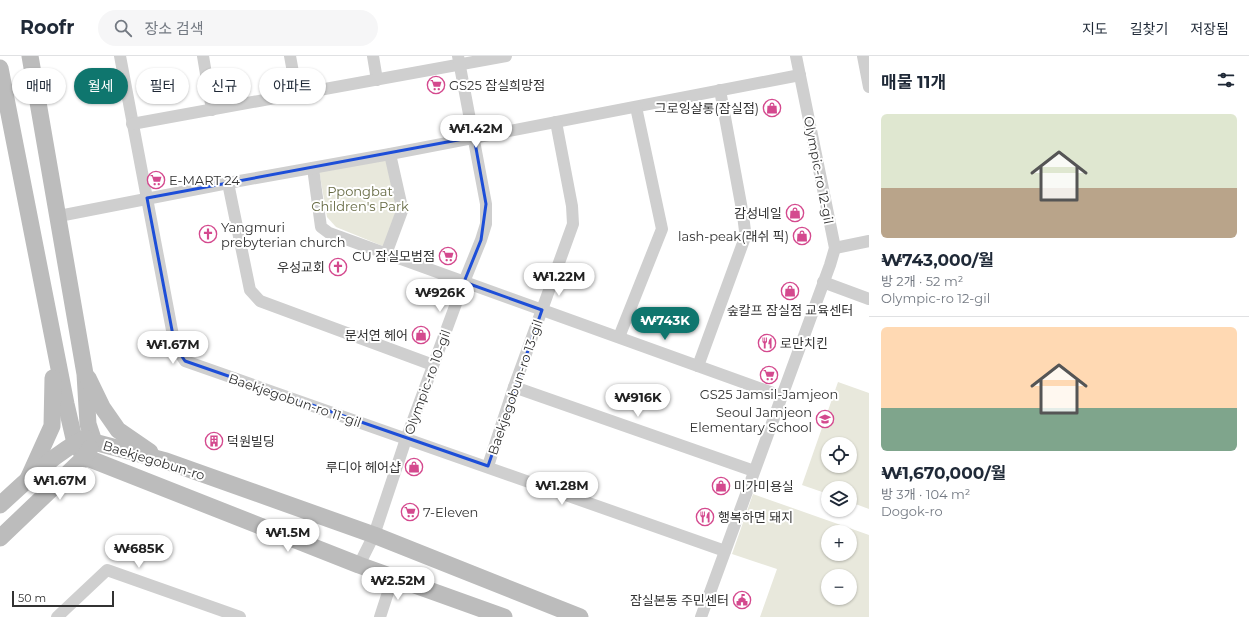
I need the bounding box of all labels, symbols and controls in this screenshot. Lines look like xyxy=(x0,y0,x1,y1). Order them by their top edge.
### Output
search box xyxy=(98,10,378,46)
text: Roofr xyxy=(20,16,74,39)
icon: search xyxy=(112,17,134,39)
text: 장소 검색 xyxy=(144,19,204,38)
text: 지도 xyxy=(1082,20,1108,38)
text: 길찾기 xyxy=(1130,20,1168,38)
text: 저장됨 xyxy=(1190,20,1229,38)
chip: 매매 xyxy=(12,68,66,104)
chip: 월세 xyxy=(74,68,128,104)
chip: 필터 xyxy=(136,68,189,104)
chip: 신규 xyxy=(197,68,251,104)
chip: 아파트 xyxy=(259,68,326,104)
icon: filters xyxy=(1215,69,1237,91)
text: 매물 11개 xyxy=(881,72,946,92)
supermarket icon: GS25 잠실희망점 xyxy=(426,75,446,95)
place label: GS25 잠실희망점 xyxy=(449,77,545,93)
shop icon: 그로잉살롱(잠실점) xyxy=(762,98,782,118)
place label: 그로잉살롱(잠실점) xyxy=(655,100,759,116)
pin: ₩1.42M xyxy=(443,115,509,149)
street label: Olympic-ro 12-gil xyxy=(801,115,837,225)
text: ₩1.42M xyxy=(449,120,503,136)
icon: home xyxy=(1023,140,1095,212)
supermarket icon: E-MART 24 xyxy=(146,170,166,190)
place label: E-MART 24 xyxy=(169,172,240,188)
park label: Ppongbat Children's Park xyxy=(311,183,409,214)
shop icon: 감성네일 xyxy=(785,203,805,223)
place label: 감성네일 xyxy=(734,205,782,221)
place label: Yangmuri prebyterian church xyxy=(221,219,346,250)
church icon: Yangmuri prebyterian church xyxy=(198,224,218,244)
shop icon: lash-peak(래쉬 픽) xyxy=(792,226,812,246)
place label: lash-peak(래쉬 픽) xyxy=(678,228,789,244)
supermarket icon: CU 잠실모범점 xyxy=(438,246,458,266)
place label: CU 잠실모범점 xyxy=(352,248,435,264)
text: ₩743,000/월 xyxy=(881,250,994,270)
church icon: 우성교회 xyxy=(328,257,348,277)
place label: 우성교회 xyxy=(277,259,325,275)
pin: ₩1.22M xyxy=(526,263,592,297)
text: ₩1.22M xyxy=(533,268,585,284)
text: 방 2개 · 52 m² xyxy=(881,273,963,289)
pin: ₩926K xyxy=(412,279,468,313)
shop icon: 숲칼프 잠실점 교육센터 xyxy=(780,281,800,301)
text: ₩926K xyxy=(415,284,465,300)
text: Olympic-ro 12-gil xyxy=(881,290,990,306)
place label: 숲칼프 잠실점 교육센터 xyxy=(727,302,853,318)
pin: ₩743K xyxy=(637,307,693,341)
text: ₩743K xyxy=(640,312,690,328)
street label: Baekjegobun-ro 13-gil xyxy=(484,317,546,457)
shop icon: 문서연 헤어 xyxy=(411,325,431,345)
place label: 문서연 헤어 xyxy=(345,327,408,343)
street label: Olympic-ro 10-gil xyxy=(401,327,453,437)
pin: ₩1.67M xyxy=(140,331,206,365)
restaurant icon: 로만치킨 xyxy=(757,333,777,353)
place label: 로만치킨 xyxy=(780,335,828,351)
text: ₩1.67M xyxy=(146,336,200,352)
icon: home xyxy=(1023,353,1095,425)
supermarket icon: GS25 Jamsil-Jamjeon xyxy=(759,365,779,385)
street label: Baekjegobun-ro 11-gil xyxy=(226,370,364,430)
pin: ₩916K xyxy=(610,384,666,418)
place label: GS25 Jamsil-Jamjeon xyxy=(700,386,838,402)
text: ₩916K xyxy=(614,389,662,405)
place label: Seoul Jamjeon Elementary School xyxy=(689,404,812,435)
school or university icon: Seoul Jamjeon Elementary School xyxy=(815,409,835,429)
building icon: 덕원빌딩 xyxy=(204,431,224,451)
place label: 덕원빌딩 xyxy=(227,433,275,449)
street label: Baekjegobun-ro xyxy=(101,437,207,483)
map controls xyxy=(821,437,857,605)
button: locate xyxy=(821,437,857,473)
shop icon: 루디아 헤어샵 xyxy=(404,457,424,477)
place label: 루디아 헤어샵 xyxy=(326,459,401,475)
text: ₩1,670,000/월 xyxy=(881,463,1006,483)
pin: ₩1.67M xyxy=(27,467,93,501)
text: ₩1.67M xyxy=(33,472,87,488)
pin: ₩1.28M xyxy=(529,472,595,506)
shop icon: 미가미용실 xyxy=(711,476,731,496)
text: ₩1.28M xyxy=(535,477,589,493)
place label: 미가미용실 xyxy=(734,478,794,494)
button: layers xyxy=(821,481,857,517)
text: 방 3개 · 104 m² xyxy=(881,486,970,502)
supermarket icon: 7-Eleven xyxy=(400,502,420,522)
text: Dogok-ro xyxy=(881,503,943,519)
place label: 7-Eleven xyxy=(423,504,478,520)
restaurant icon: 행복하면 돼지 xyxy=(695,507,715,527)
place label: 행복하면 돼지 xyxy=(718,509,793,525)
pin: ₩1.5M xyxy=(260,519,316,553)
text: ₩1.5M xyxy=(266,524,310,540)
button: + xyxy=(821,525,857,561)
pin: ₩685K xyxy=(111,535,167,569)
text: ₩685K xyxy=(114,540,164,556)
pin: ₩2.52M xyxy=(365,567,431,601)
button: − xyxy=(821,569,857,605)
text: ₩2.52M xyxy=(370,572,426,588)
scale bar xyxy=(12,589,114,608)
public building icon: 잠실본동 주민센터 xyxy=(732,590,752,610)
text: 50 m xyxy=(18,591,46,605)
place label: 잠실본동 주민센터 xyxy=(630,592,729,608)

